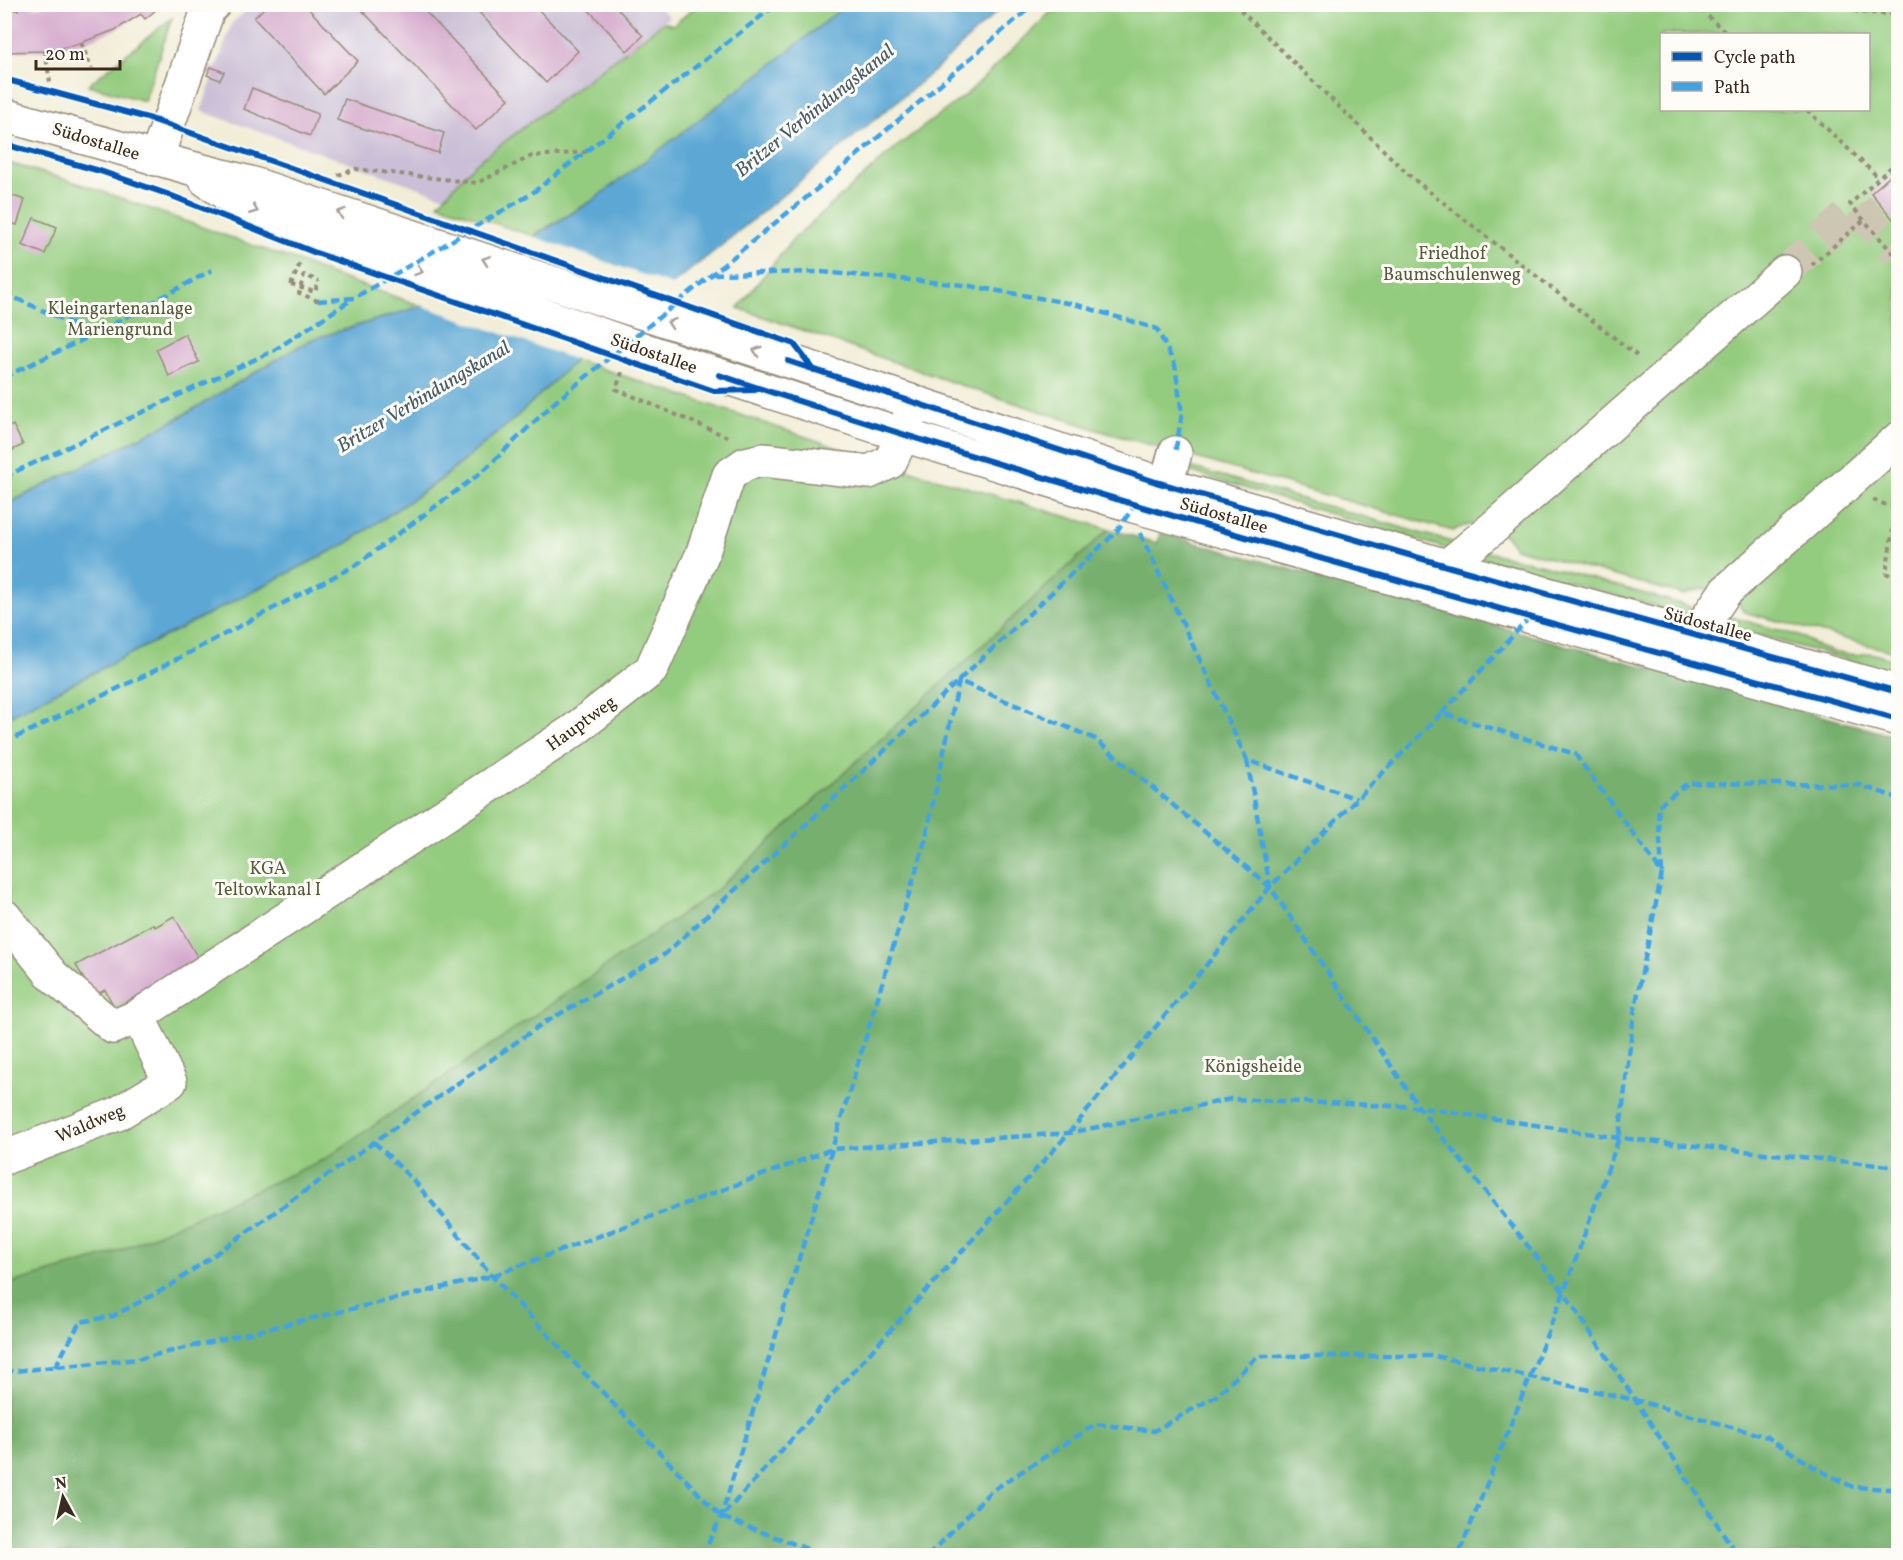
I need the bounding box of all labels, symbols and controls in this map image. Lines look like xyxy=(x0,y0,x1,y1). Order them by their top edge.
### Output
scale bar xyxy=(36,33,120,71)
legend xyxy=(1660,33,1870,111)
water label: Britzer Verbindungskanal xyxy=(730,38,901,185)
text: 20 m xyxy=(45,43,85,68)
text: Cycle path xyxy=(1714,46,1796,71)
text: Path xyxy=(1714,76,1750,101)
street label: Südostallee xyxy=(49,117,143,168)
one-way arrow xyxy=(247,203,258,215)
one-way arrow xyxy=(336,207,347,220)
park label: Friedhof Baumschulenweg xyxy=(1383,242,1521,288)
one-way arrow xyxy=(481,255,492,268)
one-way arrow xyxy=(413,264,424,277)
park label: Kleingartenanlage Mariengrund xyxy=(47,297,193,343)
one-way arrow xyxy=(666,317,677,330)
street label: Südostallee xyxy=(607,328,700,381)
water label: Britzer Verbindungskanal xyxy=(332,335,516,461)
one-way arrow xyxy=(752,346,763,359)
street label: Südostallee xyxy=(1177,492,1271,541)
street label: Südostallee xyxy=(1661,602,1755,649)
street label: Hauptweg xyxy=(542,690,622,758)
park label: KGA Teltowkanal I xyxy=(215,857,321,903)
park label: Königsheide xyxy=(1204,1055,1302,1080)
street label: Waldweg xyxy=(52,1099,129,1150)
north arrow xyxy=(33,1467,93,1527)
text: N xyxy=(54,1472,69,1496)

